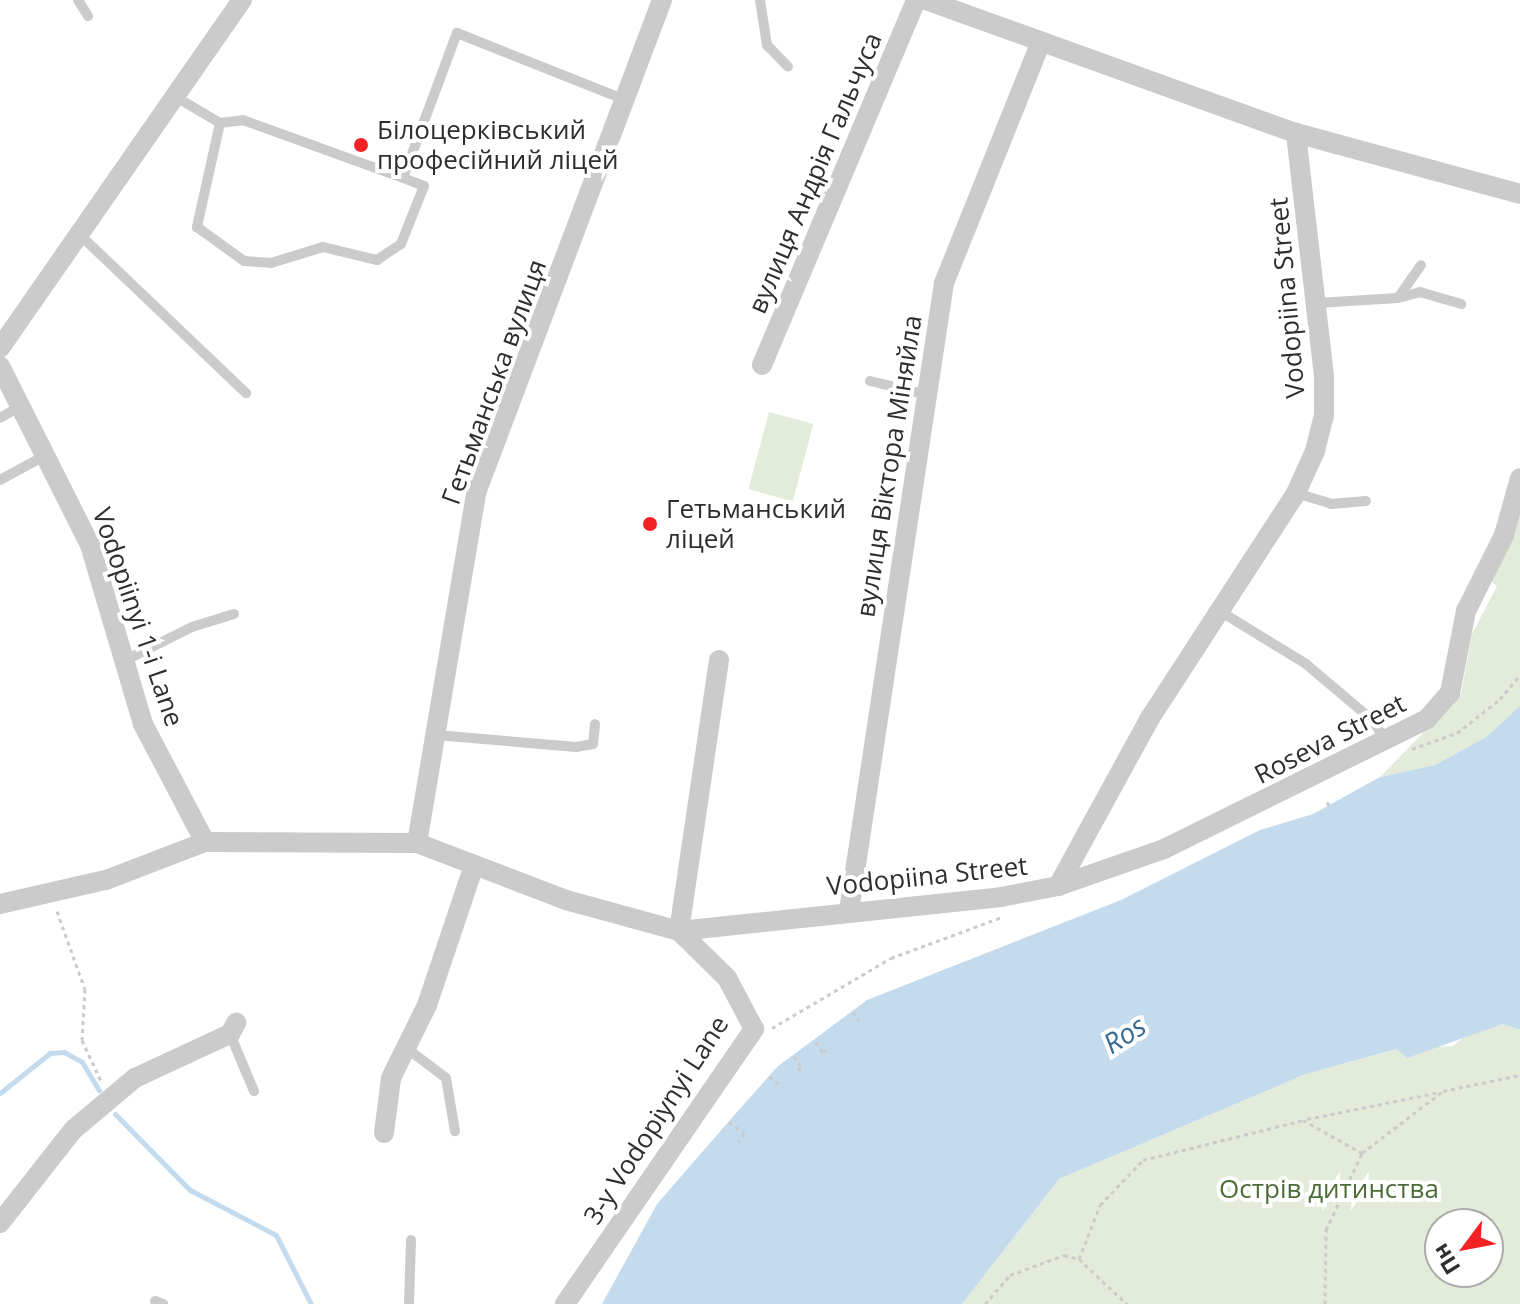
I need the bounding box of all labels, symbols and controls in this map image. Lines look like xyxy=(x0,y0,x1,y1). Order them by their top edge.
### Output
street label: вулиця Андрія Гальчуса xyxy=(742,28,888,318)
place label: Білоцерківський професійний ліцей xyxy=(377,114,619,176)
marker: Білоцерківський професійний ліцей xyxy=(352,136,370,154)
street label: Vodopiina Street xyxy=(1263,196,1311,400)
street label: Гетьманська вулиця xyxy=(435,255,553,509)
street label: вулиця Віктора Міняйла xyxy=(850,313,928,619)
place label: Гетьманський ліцей xyxy=(666,493,846,554)
street label: Vodopiinyi 1-i Lane xyxy=(86,504,190,730)
marker: Гетьманський ліцей xyxy=(641,515,659,533)
street label: Roseva Street xyxy=(1249,688,1411,790)
street label: Vodopiina Street xyxy=(825,850,1029,902)
water label: Ros xyxy=(1096,1008,1152,1060)
street label: 3-y Vodopiynyi Lane xyxy=(577,1010,735,1230)
park label: Острів дитинства xyxy=(1219,1173,1439,1205)
north arrow xyxy=(1424,1208,1504,1288)
text: Пн xyxy=(1424,1239,1466,1281)

